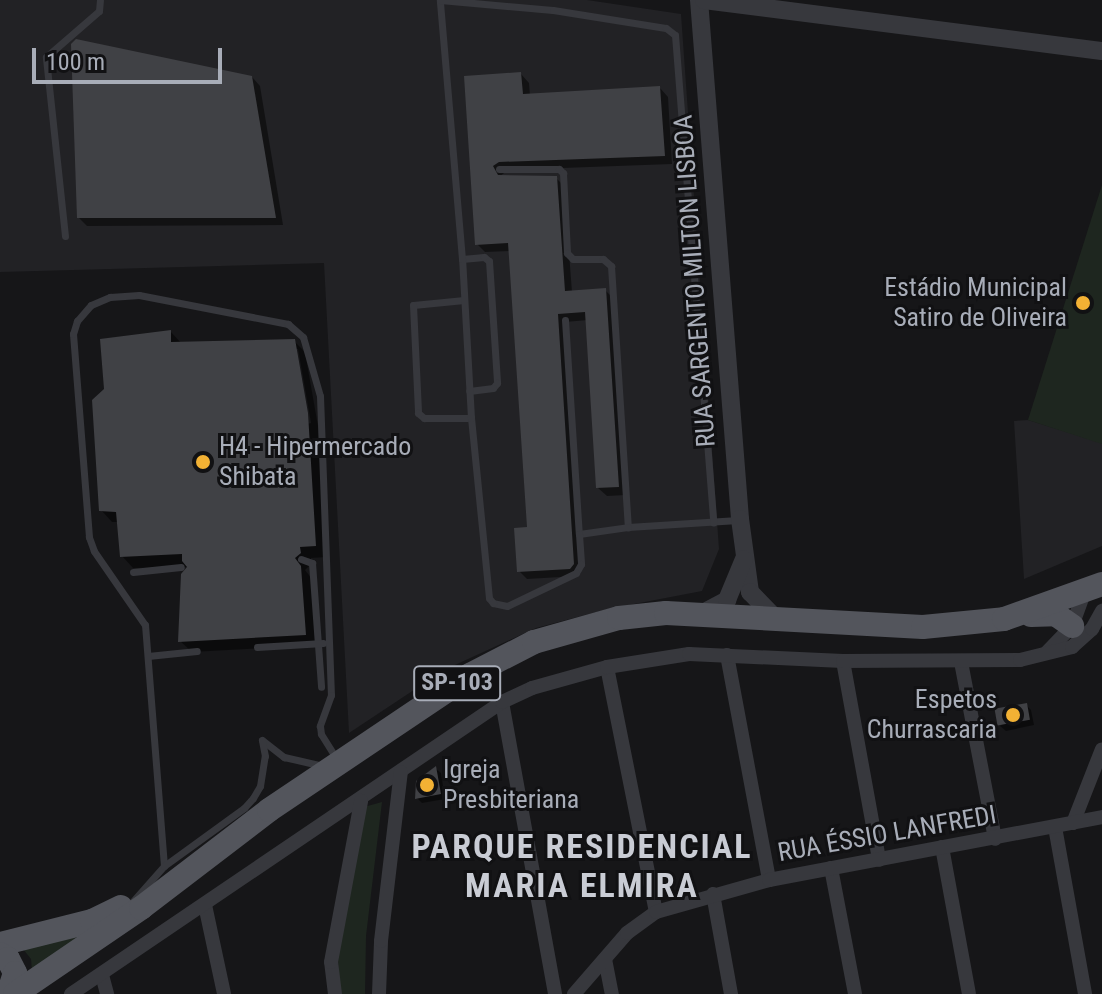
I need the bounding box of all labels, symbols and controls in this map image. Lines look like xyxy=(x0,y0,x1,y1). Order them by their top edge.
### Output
scale bar xyxy=(36,32,226,82)
text: 100 m xyxy=(46,48,105,76)
street label: RUA SARGENTO MILTON LISBOA xyxy=(668,114,722,448)
place label: Estádio Municipal Satiro de Oliveira xyxy=(884,272,1067,334)
marker: Estádio Municipal Satiro de Oliveira xyxy=(1074,294,1092,312)
place label: H4 - Hipermercado Shibata xyxy=(219,431,411,492)
marker: H4 - Hipermercado Shibata xyxy=(194,453,212,471)
road number: SP-103 xyxy=(413,663,501,703)
place label: Espetos Churrascaria xyxy=(867,684,997,746)
marker: Espetos Churrascaria xyxy=(1004,706,1022,724)
place label: Igreja Presbiteriana xyxy=(443,754,579,816)
marker: Igreja Presbiteriana xyxy=(418,776,436,794)
street label: RUA ÉSSIO LANFREDI xyxy=(775,799,999,869)
district label: PARQUE RESIDENCIAL MARIA ELMIRA xyxy=(411,826,753,906)

